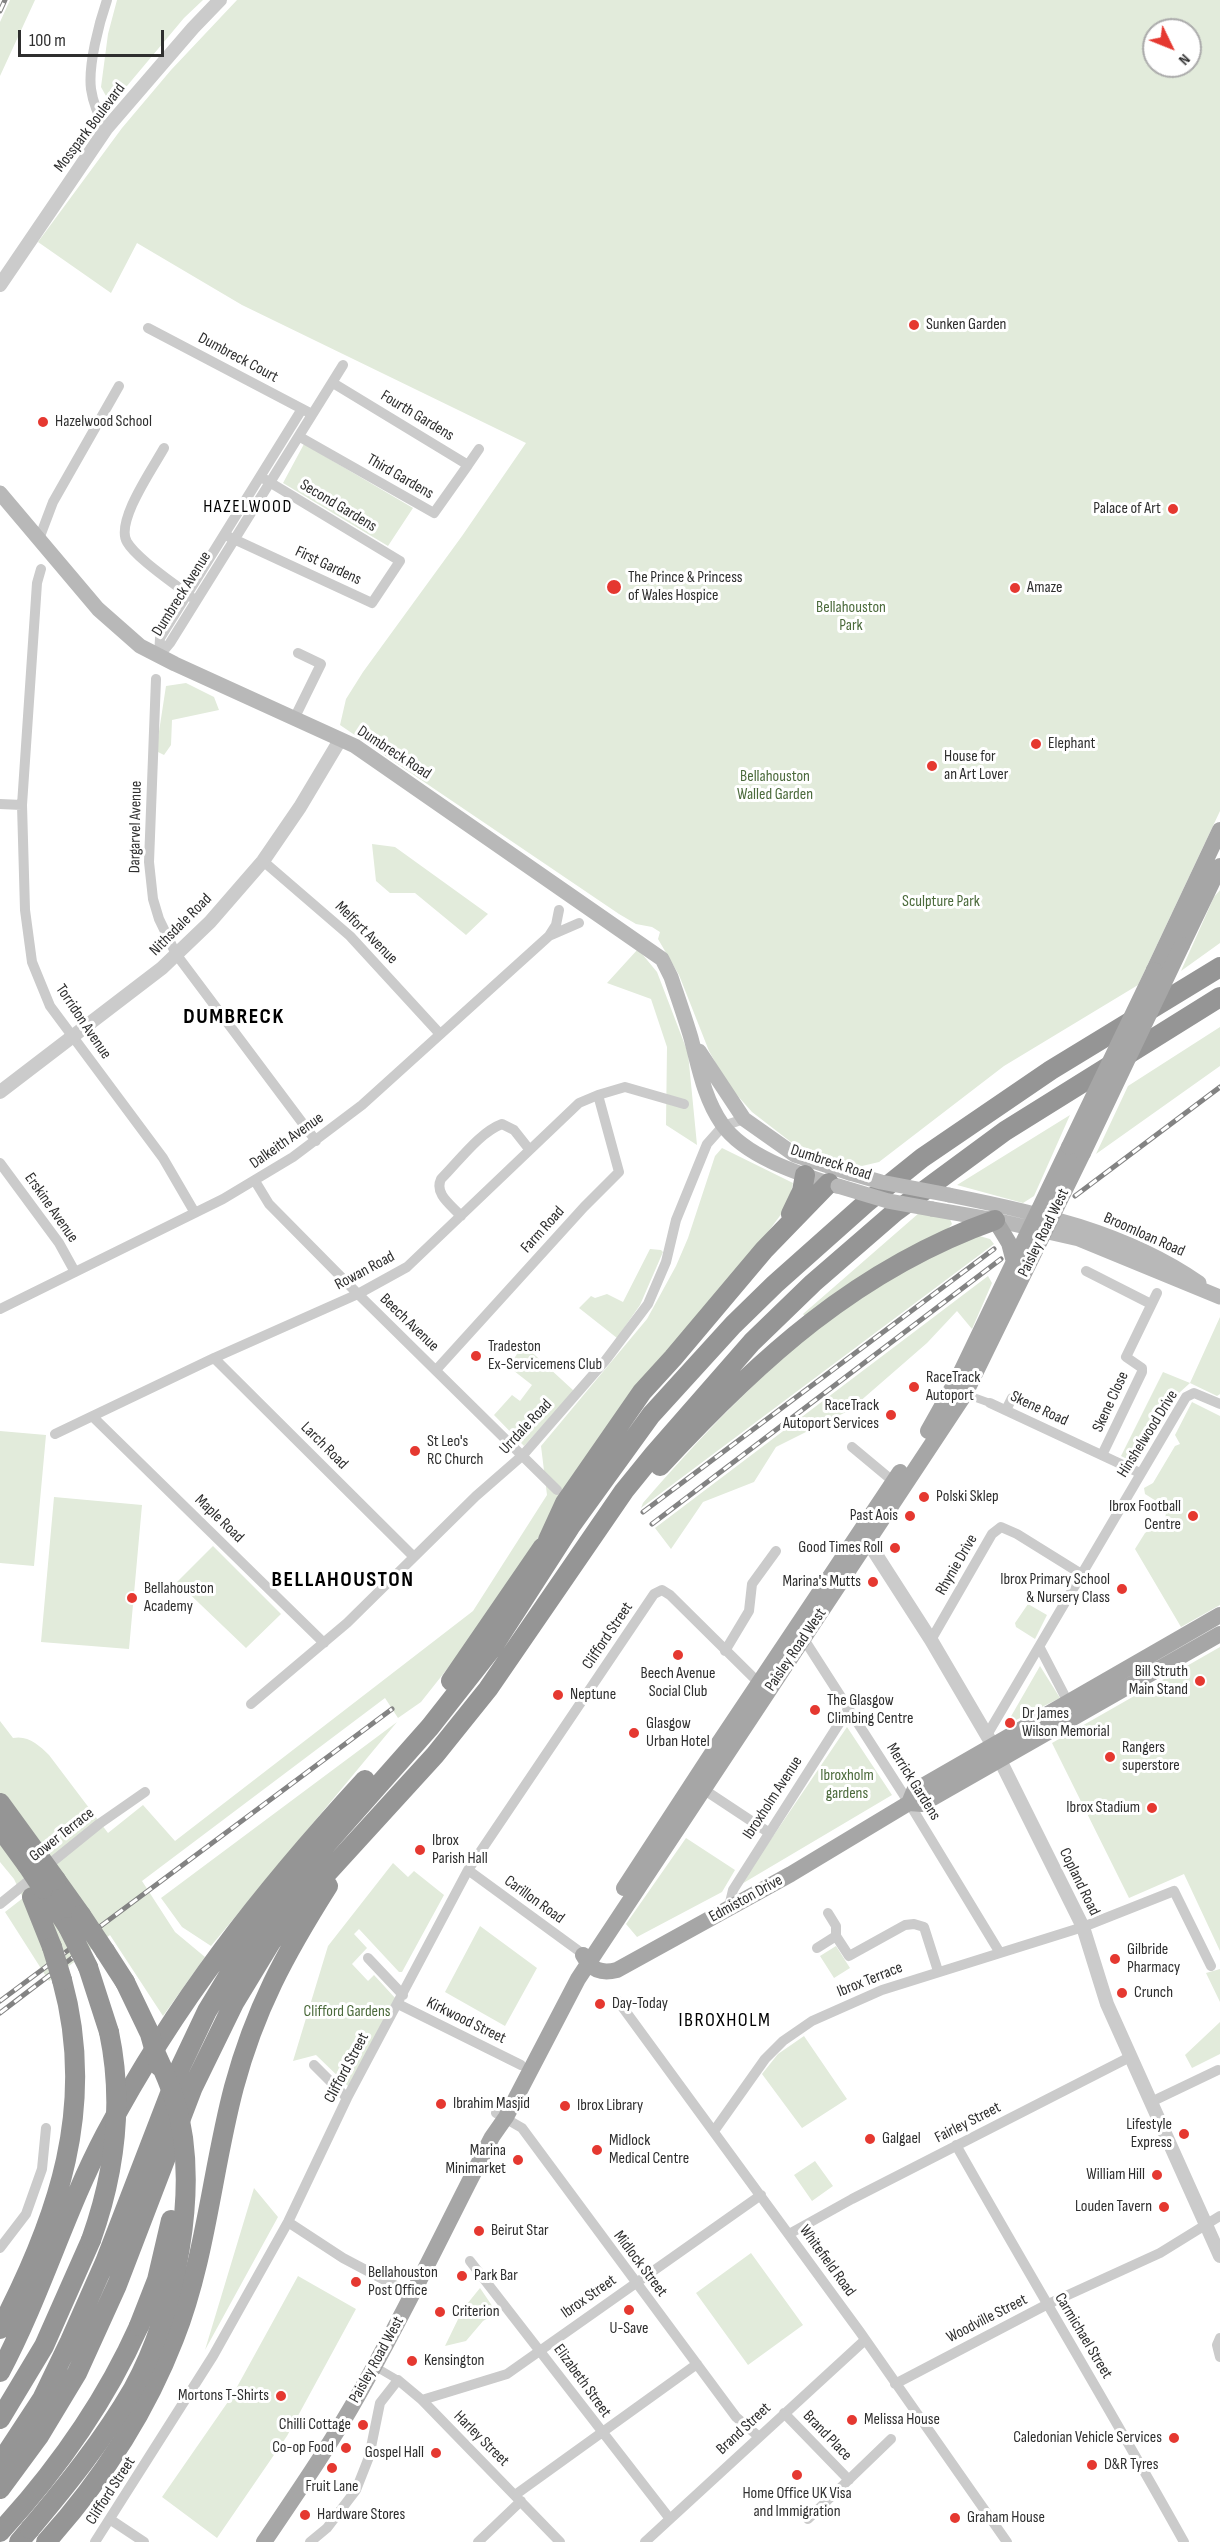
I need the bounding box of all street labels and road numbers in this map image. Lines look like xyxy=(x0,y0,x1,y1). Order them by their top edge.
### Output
street label: Mosspark Boulevard xyxy=(50,80,130,176)
street label: Dumbreck Court xyxy=(195,329,281,387)
street label: Fourth Gardens xyxy=(377,387,457,445)
street label: Third Gardens xyxy=(363,450,437,504)
street label: Second Gardens xyxy=(296,476,380,536)
street label: First Gardens xyxy=(292,542,364,590)
street label: Dumbreck Avenue xyxy=(148,548,216,640)
street label: Dumbreck Road xyxy=(354,722,434,784)
street label: Dargarvel Avenue xyxy=(126,781,146,873)
street label: Nithsdale Road xyxy=(146,890,216,960)
street label: Melfort Avenue xyxy=(331,898,401,968)
street label: Torridon Avenue xyxy=(51,981,115,1063)
street label: Dalkeith Avenue xyxy=(246,1109,328,1173)
street label: Dumbreck Road xyxy=(788,1141,874,1185)
street label: Erskine Avenue xyxy=(20,1169,82,1247)
street label: Paisley Road West xyxy=(1014,1186,1074,1280)
street label: Farm Road xyxy=(517,1203,569,1257)
street label: Broomloan Road xyxy=(1100,1209,1188,1261)
street label: Rowan Road xyxy=(332,1247,398,1295)
street label: Beech Avenue xyxy=(375,1290,443,1356)
street label: Skene Close xyxy=(1089,1369,1133,1435)
street label: Skene Road xyxy=(1007,1387,1071,1431)
street label: Hinshelwood Drive xyxy=(1114,1387,1182,1481)
street label: Urrdale Road xyxy=(496,1395,556,1459)
street label: Larch Road xyxy=(296,1418,352,1474)
street label: Maple Road xyxy=(190,1491,248,1547)
street label: Rhynie Drive xyxy=(932,1531,982,1599)
street label: Clifford Street xyxy=(579,1599,637,1673)
street label: Paisley Road West xyxy=(761,1605,831,1695)
street label: Merrick Gardens xyxy=(882,1740,944,1824)
street label: Ibroxholm Avenue xyxy=(739,1753,807,1843)
street label: Gower Terrace xyxy=(26,1804,98,1866)
street label: Copland Road xyxy=(1054,1845,1104,1919)
street label: Edmiston Drive xyxy=(706,1871,786,1927)
street label: Carillon Road xyxy=(500,1872,568,1928)
street label: Ibrox Terrace xyxy=(834,1958,906,2002)
street label: Kirkwood Street xyxy=(423,1993,509,2049)
street label: Clifford Street xyxy=(320,2030,374,2106)
street label: Fairley Street xyxy=(932,2098,1004,2148)
street label: Whitefield Road xyxy=(795,2222,859,2300)
street label: Midlock Street xyxy=(609,2227,671,2301)
street label: Ibrox Street xyxy=(558,2271,620,2323)
street label: Woodville Street xyxy=(943,2290,1031,2348)
street label: Carmichael Street xyxy=(1050,2290,1116,2382)
street label: Paisley Road West xyxy=(345,2313,409,2407)
street label: Elizabeth Street xyxy=(549,2341,615,2421)
street label: Brand Street xyxy=(713,2399,775,2459)
street label: Harley Street xyxy=(449,2407,513,2471)
street label: Brand Place xyxy=(798,2407,856,2465)
street label: Clifford Street xyxy=(82,2454,140,2528)

